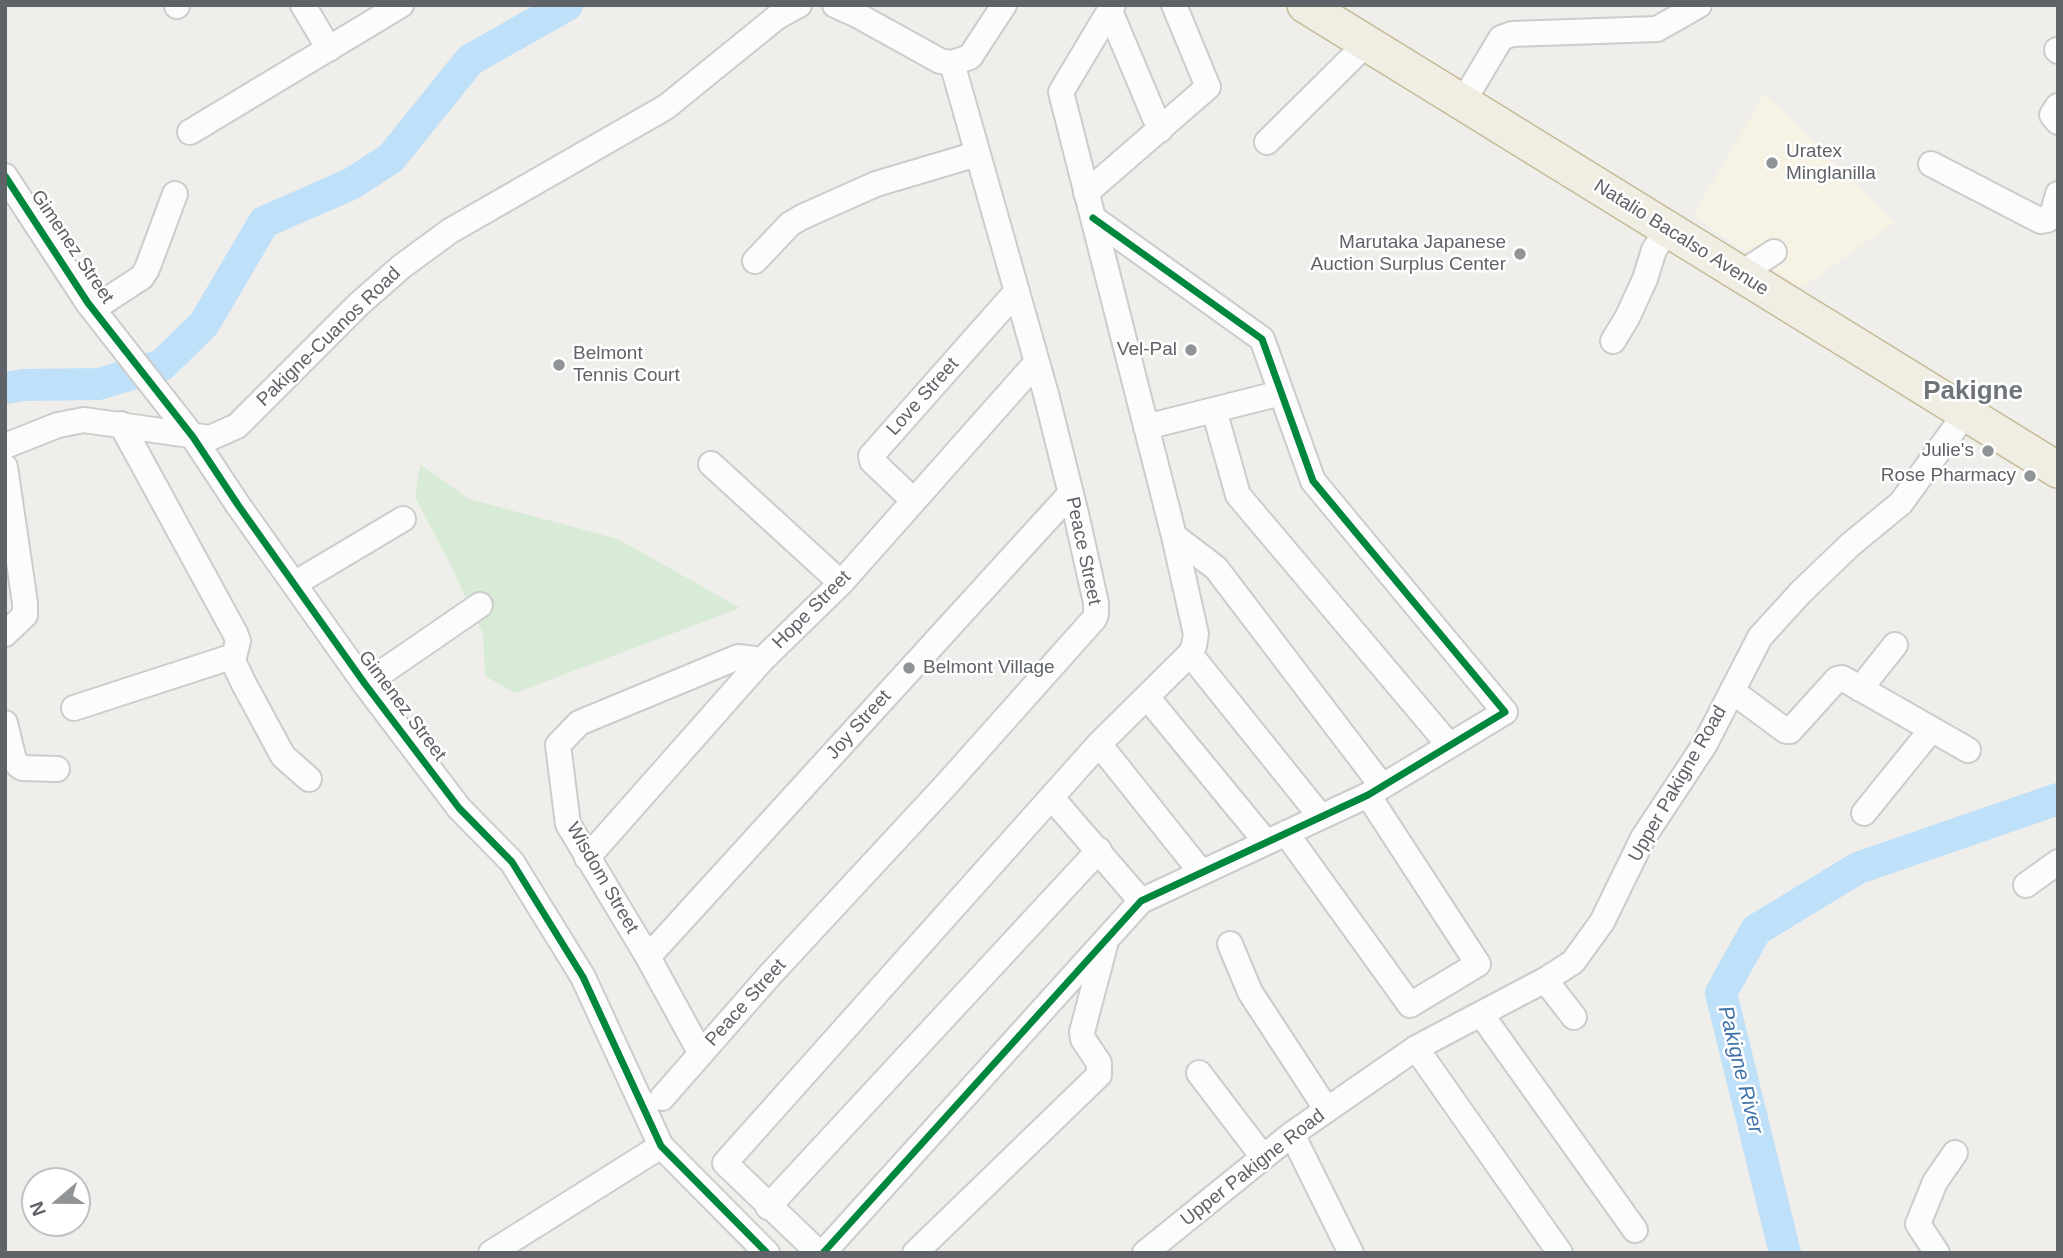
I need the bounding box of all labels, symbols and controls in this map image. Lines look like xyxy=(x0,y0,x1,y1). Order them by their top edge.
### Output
place label: Uratex Minglanilla xyxy=(1786,141,1876,185)
marker: Uratex Minglanilla xyxy=(1764,155,1780,171)
street label: Natalio Bacalso Avenue xyxy=(1590,175,1772,301)
street label: Gimenez Street xyxy=(26,186,118,308)
place label: Marutaka Japanese Auction Surplus Center xyxy=(1311,232,1506,276)
marker: Marutaka Japanese Auction Surplus Center xyxy=(1512,246,1528,262)
street label: Pakigne-Cuanos Road xyxy=(252,262,406,412)
place label: Vel-Pal xyxy=(1117,339,1177,361)
marker: Vel-Pal xyxy=(1183,342,1199,358)
place label: Belmont Tennis Court xyxy=(573,343,680,387)
street label: Love Street xyxy=(882,353,964,441)
marker: Belmont Tennis Court xyxy=(551,357,567,373)
district label: Pakigne xyxy=(1923,376,2023,408)
place label: Julie's xyxy=(1922,440,1974,462)
marker: Julie's xyxy=(1980,443,1996,459)
place label: Rose Pharmacy xyxy=(1881,465,2016,487)
marker: Rose Pharmacy xyxy=(2022,468,2038,484)
street label: Peace Street xyxy=(1060,495,1106,607)
street label: Hope Street xyxy=(768,566,856,654)
street label: Gimenez Street xyxy=(353,646,451,766)
place label: Belmont Village xyxy=(923,657,1055,679)
marker: Belmont Village xyxy=(901,660,917,676)
street label: Joy Street xyxy=(822,686,896,764)
street label: Upper Pakigne Road xyxy=(1624,702,1732,866)
street label: Wisdom Street xyxy=(561,818,643,938)
street label: Peace Street xyxy=(701,955,791,1051)
water label: Pakigne River xyxy=(1712,1004,1768,1136)
street label: Upper Pakigne Road xyxy=(1176,1105,1330,1231)
north arrow xyxy=(21,1167,91,1237)
text: N xyxy=(25,1199,50,1219)

